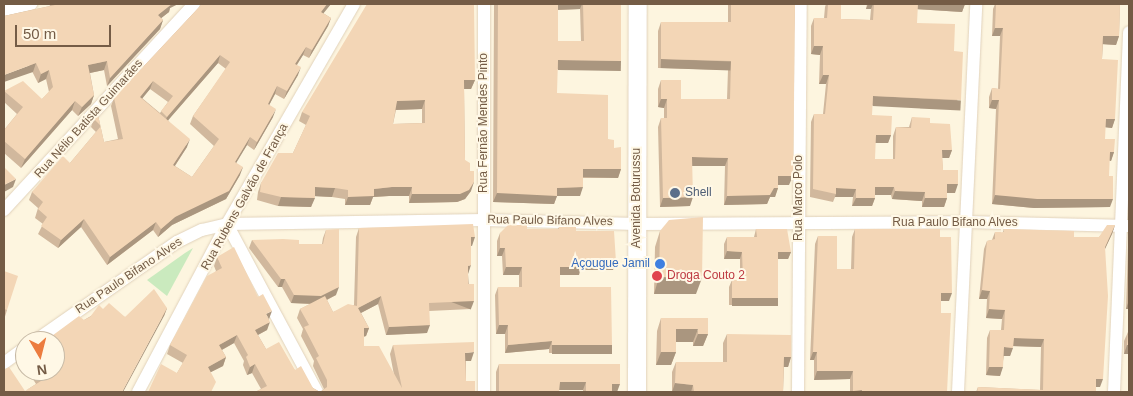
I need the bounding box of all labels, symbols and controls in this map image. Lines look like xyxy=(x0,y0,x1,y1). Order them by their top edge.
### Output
scale bar xyxy=(18,15,114,47)
text: 50 m xyxy=(23,25,56,42)
street label: Rua Fernão Mendes Pinto xyxy=(477,53,491,193)
street label: Rua Nélio Batista Guimarães xyxy=(32,57,146,181)
street label: Rua Rubens Galvão de França xyxy=(199,121,291,273)
street label: Avenida Boturussu xyxy=(630,148,644,248)
street label: Rua Marco Polo xyxy=(792,155,806,241)
place label: Shell xyxy=(685,186,712,200)
marker: Shell xyxy=(669,187,681,199)
street label: Rua Paulo Bifano Alves xyxy=(487,213,613,229)
street label: Rua Paulo Bifano Alves xyxy=(892,216,1018,230)
street label: Rua Paulo Bifano Alves xyxy=(73,235,185,317)
place label: Açougue Jamil xyxy=(571,257,650,271)
marker: Açougue Jamil xyxy=(654,258,666,270)
place label: Droga Couto 2 xyxy=(667,269,745,283)
marker: Droga Couto 2 xyxy=(651,270,663,282)
north arrow xyxy=(15,331,65,381)
text: N xyxy=(36,361,48,378)

